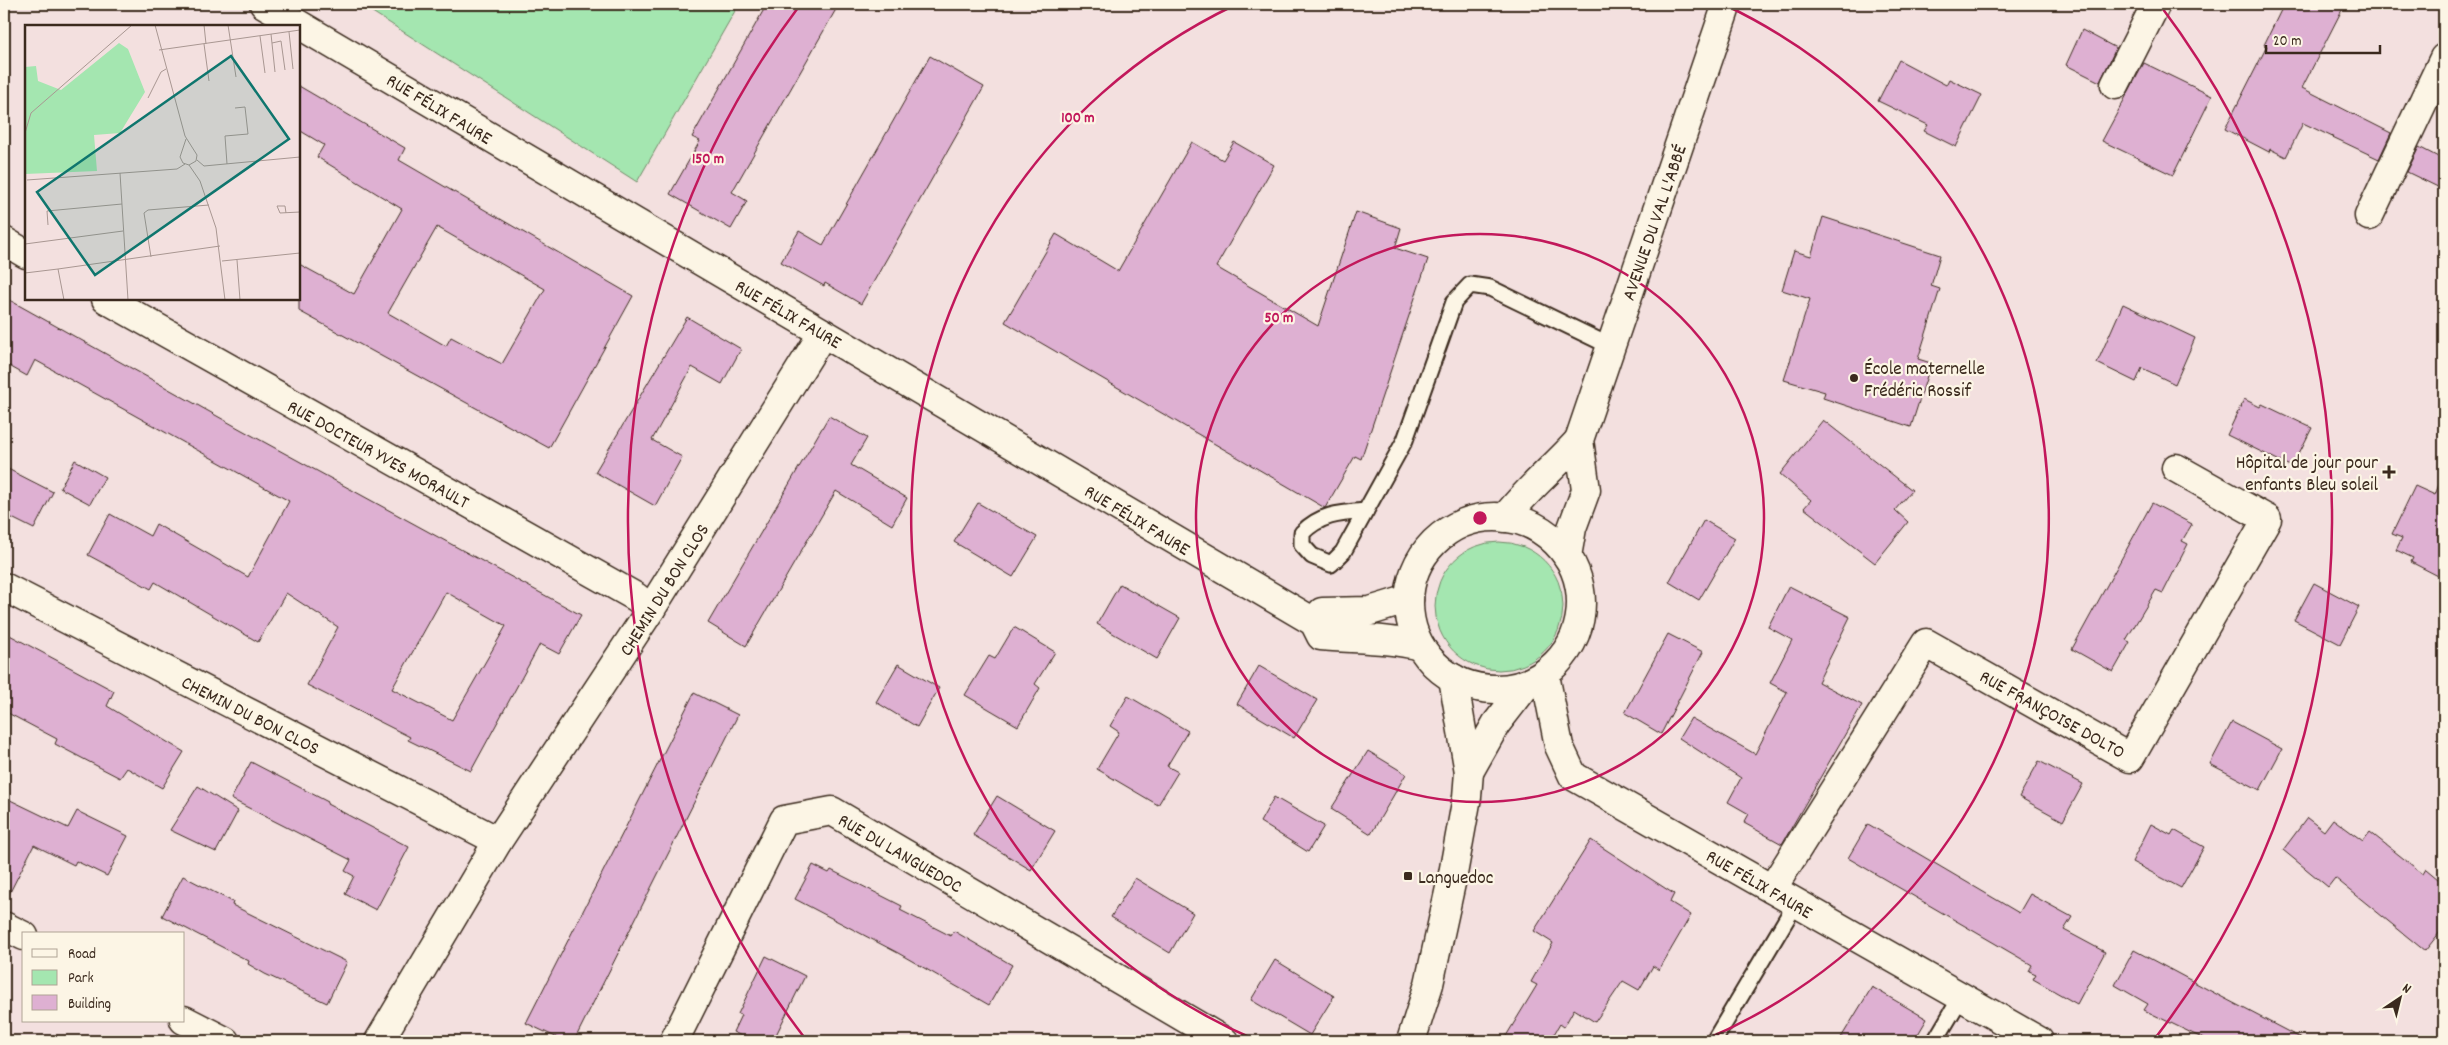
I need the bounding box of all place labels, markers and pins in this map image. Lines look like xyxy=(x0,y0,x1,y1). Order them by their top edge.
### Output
place label: École maternelle Frédéric Rossif xyxy=(1864,357,1985,406)
marker: École maternelle Frédéric Rossif xyxy=(1848,372,1860,384)
place label: Hôpital de jour pour enfants Bleu soleil xyxy=(2236,451,2378,500)
marker: Hôpital de jour pour enfants Bleu soleil xyxy=(2382,465,2396,479)
centre of rings xyxy=(1471,509,1489,527)
place label: Languedoc xyxy=(1418,866,1493,893)
marker: Languedoc xyxy=(1402,870,1414,882)

